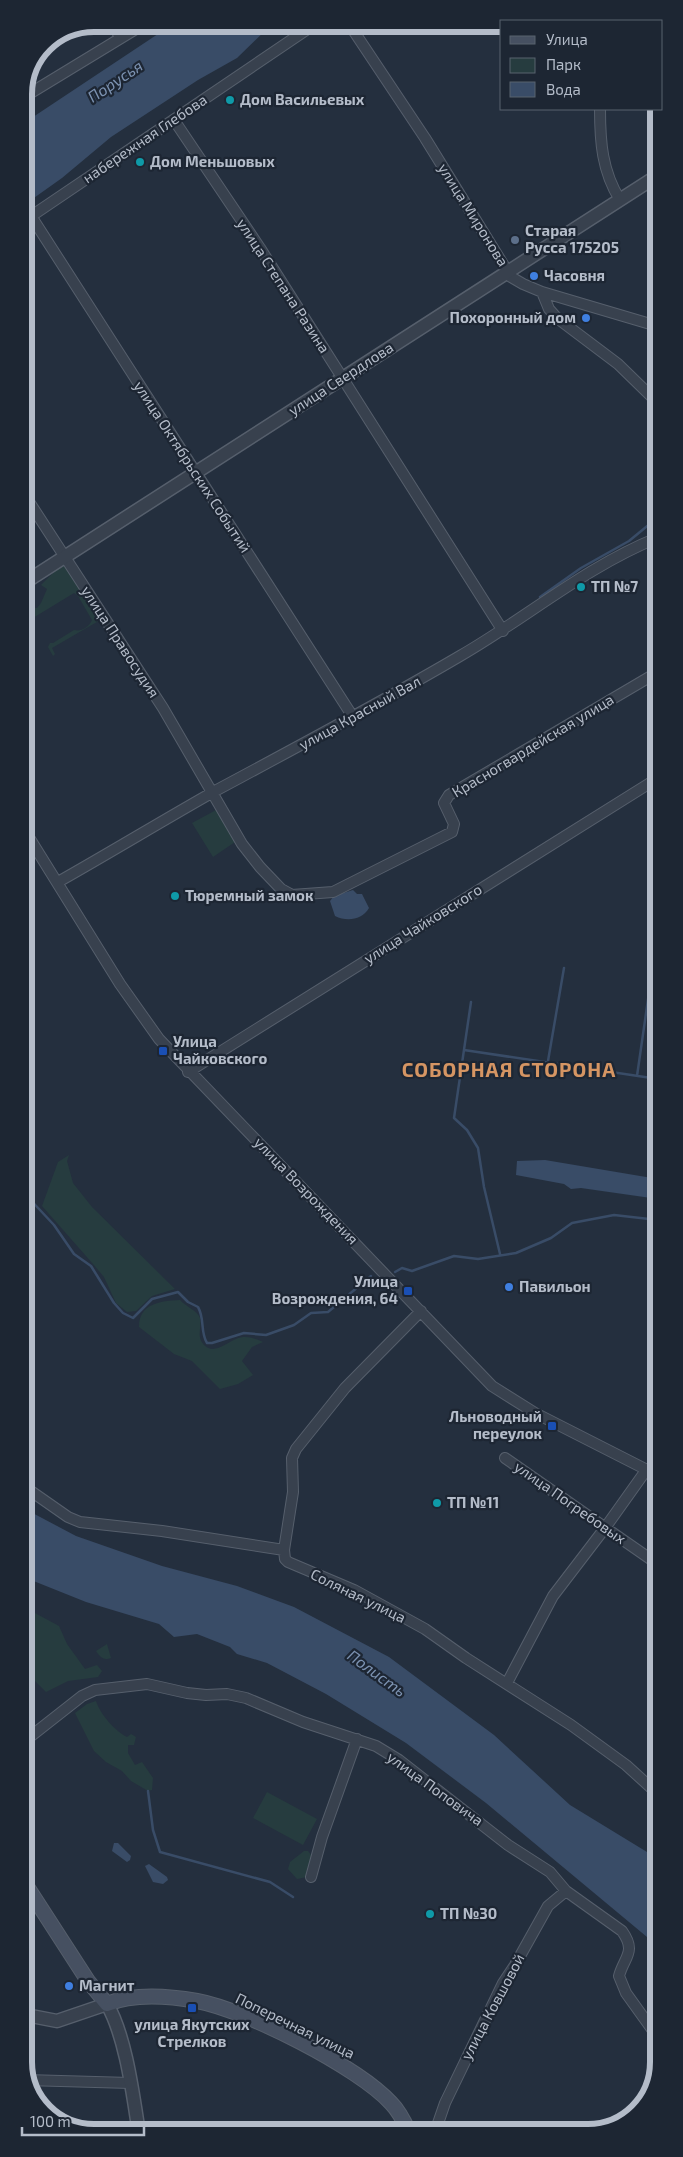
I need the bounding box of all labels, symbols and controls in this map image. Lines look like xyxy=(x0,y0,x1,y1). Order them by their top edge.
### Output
legend xyxy=(500,20,663,110)
text: Улица xyxy=(546,30,588,48)
water label: Порусья xyxy=(84,55,146,106)
text: Парк xyxy=(546,55,581,73)
text: Вода xyxy=(546,80,581,98)
street label: набережная Глебова xyxy=(79,90,210,186)
place label: Дом Васильевых xyxy=(240,90,365,108)
marker: Дом Васильевых xyxy=(224,94,236,106)
place label: Дом Меньшовых xyxy=(150,152,275,170)
marker: Дом Меньшовых xyxy=(134,156,146,168)
street label: улица Миронова xyxy=(434,159,513,270)
street label: улица Степана Разина xyxy=(233,215,334,357)
place label: Старая Русса 175205 xyxy=(525,221,619,256)
marker: Старая Русса 175205 xyxy=(509,234,521,246)
place label: Часовня xyxy=(544,266,605,284)
marker: Часовня xyxy=(528,270,540,282)
place label: Похоронный дом xyxy=(449,308,576,326)
marker: Похоронный дом xyxy=(580,312,592,324)
street label: улица Свердлова xyxy=(285,338,397,420)
street label: улица Октябрьских Событий xyxy=(130,377,255,556)
place label: ТП №7 xyxy=(591,577,638,595)
marker: ТП №7 xyxy=(575,581,587,593)
street label: улица Правосудия xyxy=(77,582,164,701)
street label: улица Красный Вал xyxy=(296,671,424,754)
street label: Красногвардейская улица xyxy=(448,690,617,802)
street label: улица Чайковского xyxy=(360,880,485,968)
place label: Тюремный замок xyxy=(185,886,314,904)
marker: Тюремный замок xyxy=(169,890,181,902)
place label: Улица Чайковского xyxy=(173,1032,267,1067)
marker: Улица Чайковского xyxy=(157,1045,169,1057)
district label: СОБОРНАЯ СТОРОНА xyxy=(402,1057,616,1081)
street label: улица Возрождения xyxy=(250,1133,363,1248)
place label: Улица Возрождения, 64 xyxy=(272,1272,398,1307)
place label: Павильон xyxy=(519,1277,591,1295)
marker: Павильон xyxy=(503,1281,515,1293)
marker: Улица Возрождения, 64 xyxy=(402,1285,414,1297)
place label: Льноводный переулок xyxy=(449,1407,543,1442)
marker: Льноводный переулок xyxy=(546,1420,558,1432)
street label: улица Погребовых xyxy=(511,1457,630,1548)
place label: ТП №11 xyxy=(447,1493,499,1511)
marker: ТП №11 xyxy=(431,1497,443,1509)
street label: Соляная улица xyxy=(307,1564,409,1627)
water label: Полисть xyxy=(344,1645,410,1700)
street label: улица Поповича xyxy=(383,1747,487,1830)
place label: ТП №30 xyxy=(440,1904,497,1922)
marker: ТП №30 xyxy=(424,1908,436,1920)
street label: улица Ковшовой xyxy=(457,1951,528,2063)
place label: Магнит xyxy=(79,1976,135,1994)
marker: Магнит xyxy=(63,1980,75,1992)
street label: Поперечная улица xyxy=(232,1988,358,2063)
marker: улица Якутских Стрелков xyxy=(186,2002,198,2014)
place label: улица Якутских Стрелков xyxy=(134,2015,250,2050)
scale bar xyxy=(22,2104,145,2136)
text: 100 m xyxy=(30,2112,71,2130)

